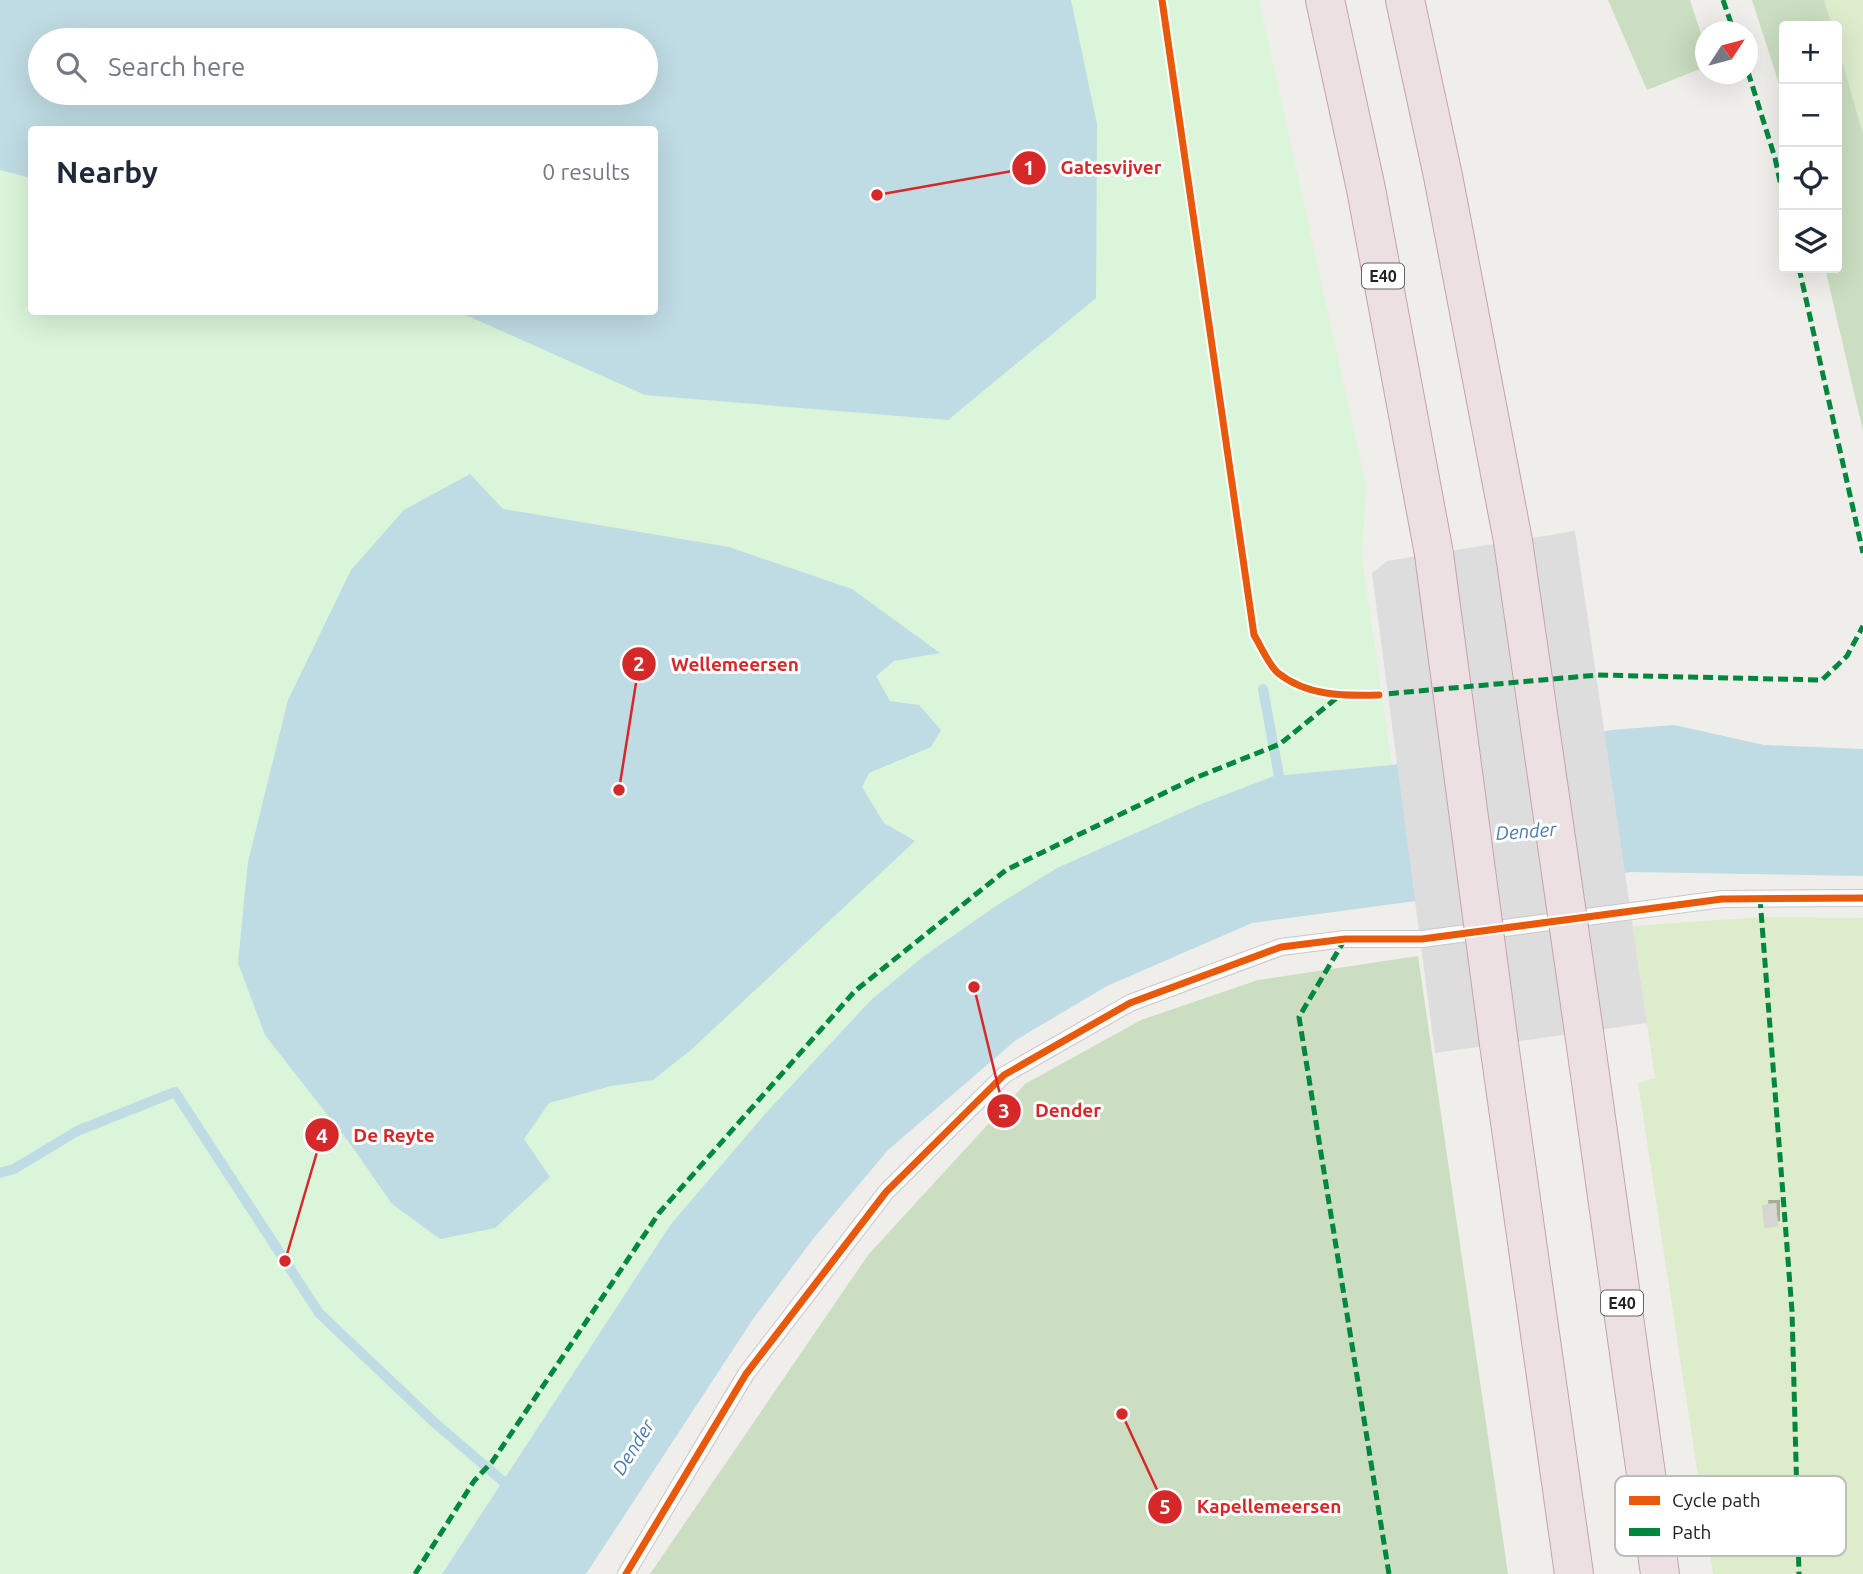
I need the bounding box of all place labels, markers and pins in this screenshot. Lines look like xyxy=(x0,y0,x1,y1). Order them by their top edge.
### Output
callout: Gatesvijver xyxy=(1012,148,1176,188)
callout: Wellemeersen xyxy=(622,644,813,684)
callout: Dender xyxy=(986,1091,1115,1131)
callout: De Reyte xyxy=(304,1115,448,1155)
callout: Kapellemeersen xyxy=(1148,1487,1355,1527)

